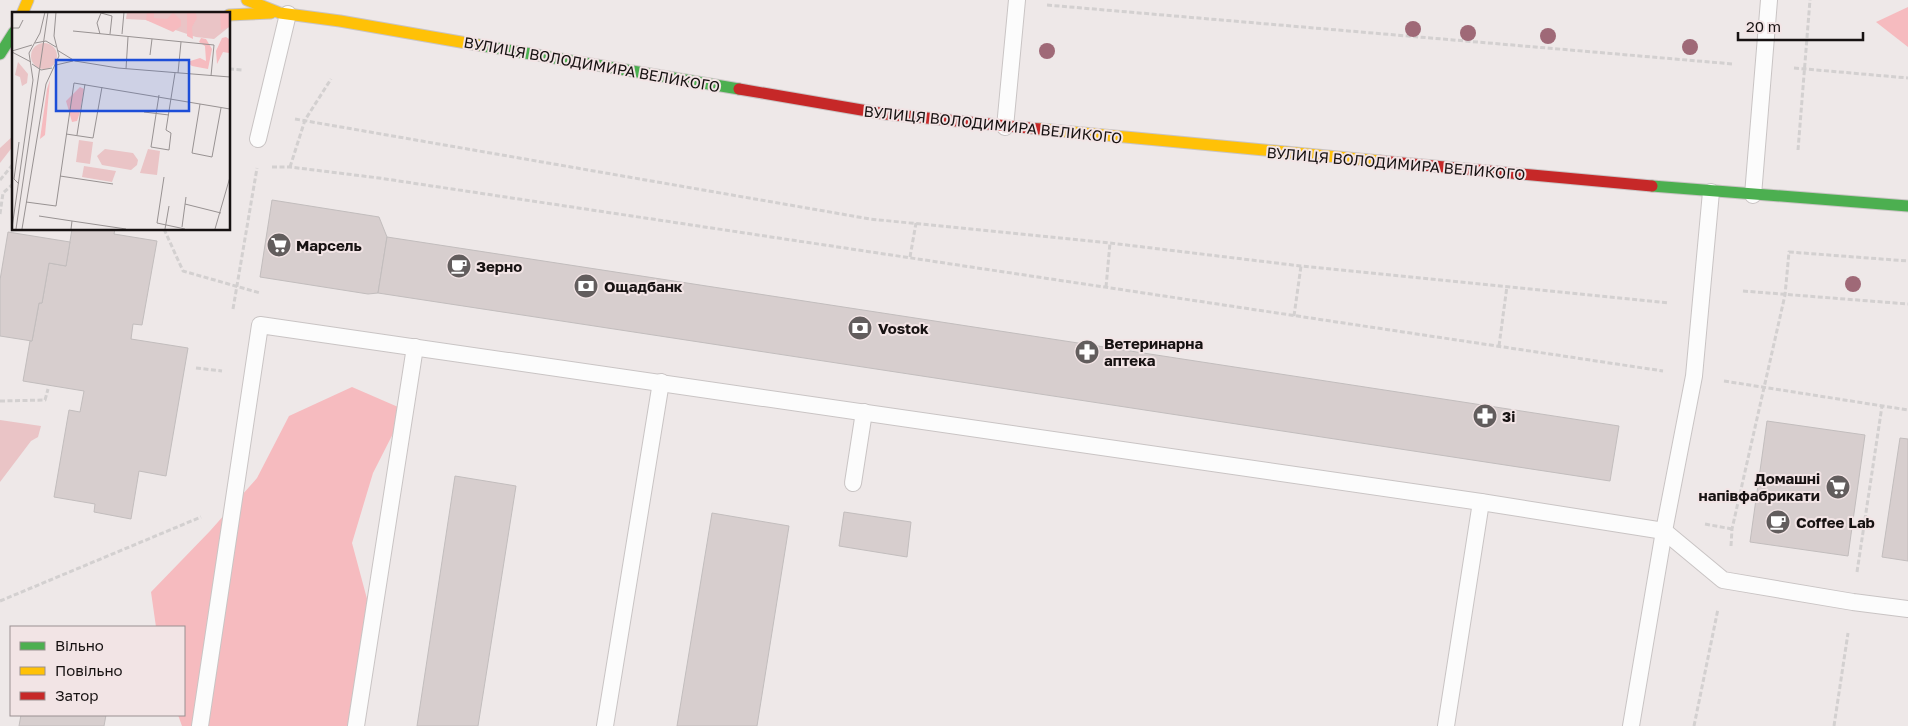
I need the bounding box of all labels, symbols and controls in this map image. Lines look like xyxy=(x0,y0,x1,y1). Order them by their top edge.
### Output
scale bar xyxy=(1738,10,1863,42)
inset map xyxy=(12,12,230,230)
text: 20 m xyxy=(1746,17,1781,35)
street label: ВУЛИЦЯ ВОЛОДИМИРА ВЕЛИКОГО xyxy=(463,33,721,95)
street label: ВУЛИЦЯ ВОЛОДИМИРА ВЕЛИКОГО xyxy=(863,101,1123,147)
street label: ВУЛИЦЯ ВОЛОДИМИРА ВЕЛИКОГО xyxy=(1266,143,1526,183)
supermarket icon: Марсель xyxy=(266,232,292,258)
place label: Марсель xyxy=(296,236,362,254)
cafe icon: Зерно xyxy=(446,253,472,279)
place label: Зерно xyxy=(476,257,522,275)
bank icon: Ощадбанк xyxy=(573,273,599,299)
place label: Ощадбанк xyxy=(604,277,683,295)
bank icon: Vostok xyxy=(847,315,873,341)
place label: Vostok xyxy=(878,319,929,337)
place label: Ветеринарна аптека xyxy=(1104,334,1203,369)
pharmacy icon: Ветеринарна аптека xyxy=(1074,339,1100,365)
pharmacy icon: 3і xyxy=(1472,403,1498,429)
place label: 3і xyxy=(1502,407,1515,425)
place label: Домашні напівфабрикати xyxy=(1699,469,1820,504)
supermarket icon: Домашні напівфабрикати xyxy=(1825,474,1851,500)
cafe icon: Coffee Lab xyxy=(1765,509,1791,535)
place label: Coffee Lab xyxy=(1796,513,1875,531)
legend xyxy=(10,626,185,716)
text: Вільно xyxy=(55,636,104,654)
text: Повільно xyxy=(55,661,123,679)
text: Затор xyxy=(55,686,98,704)

